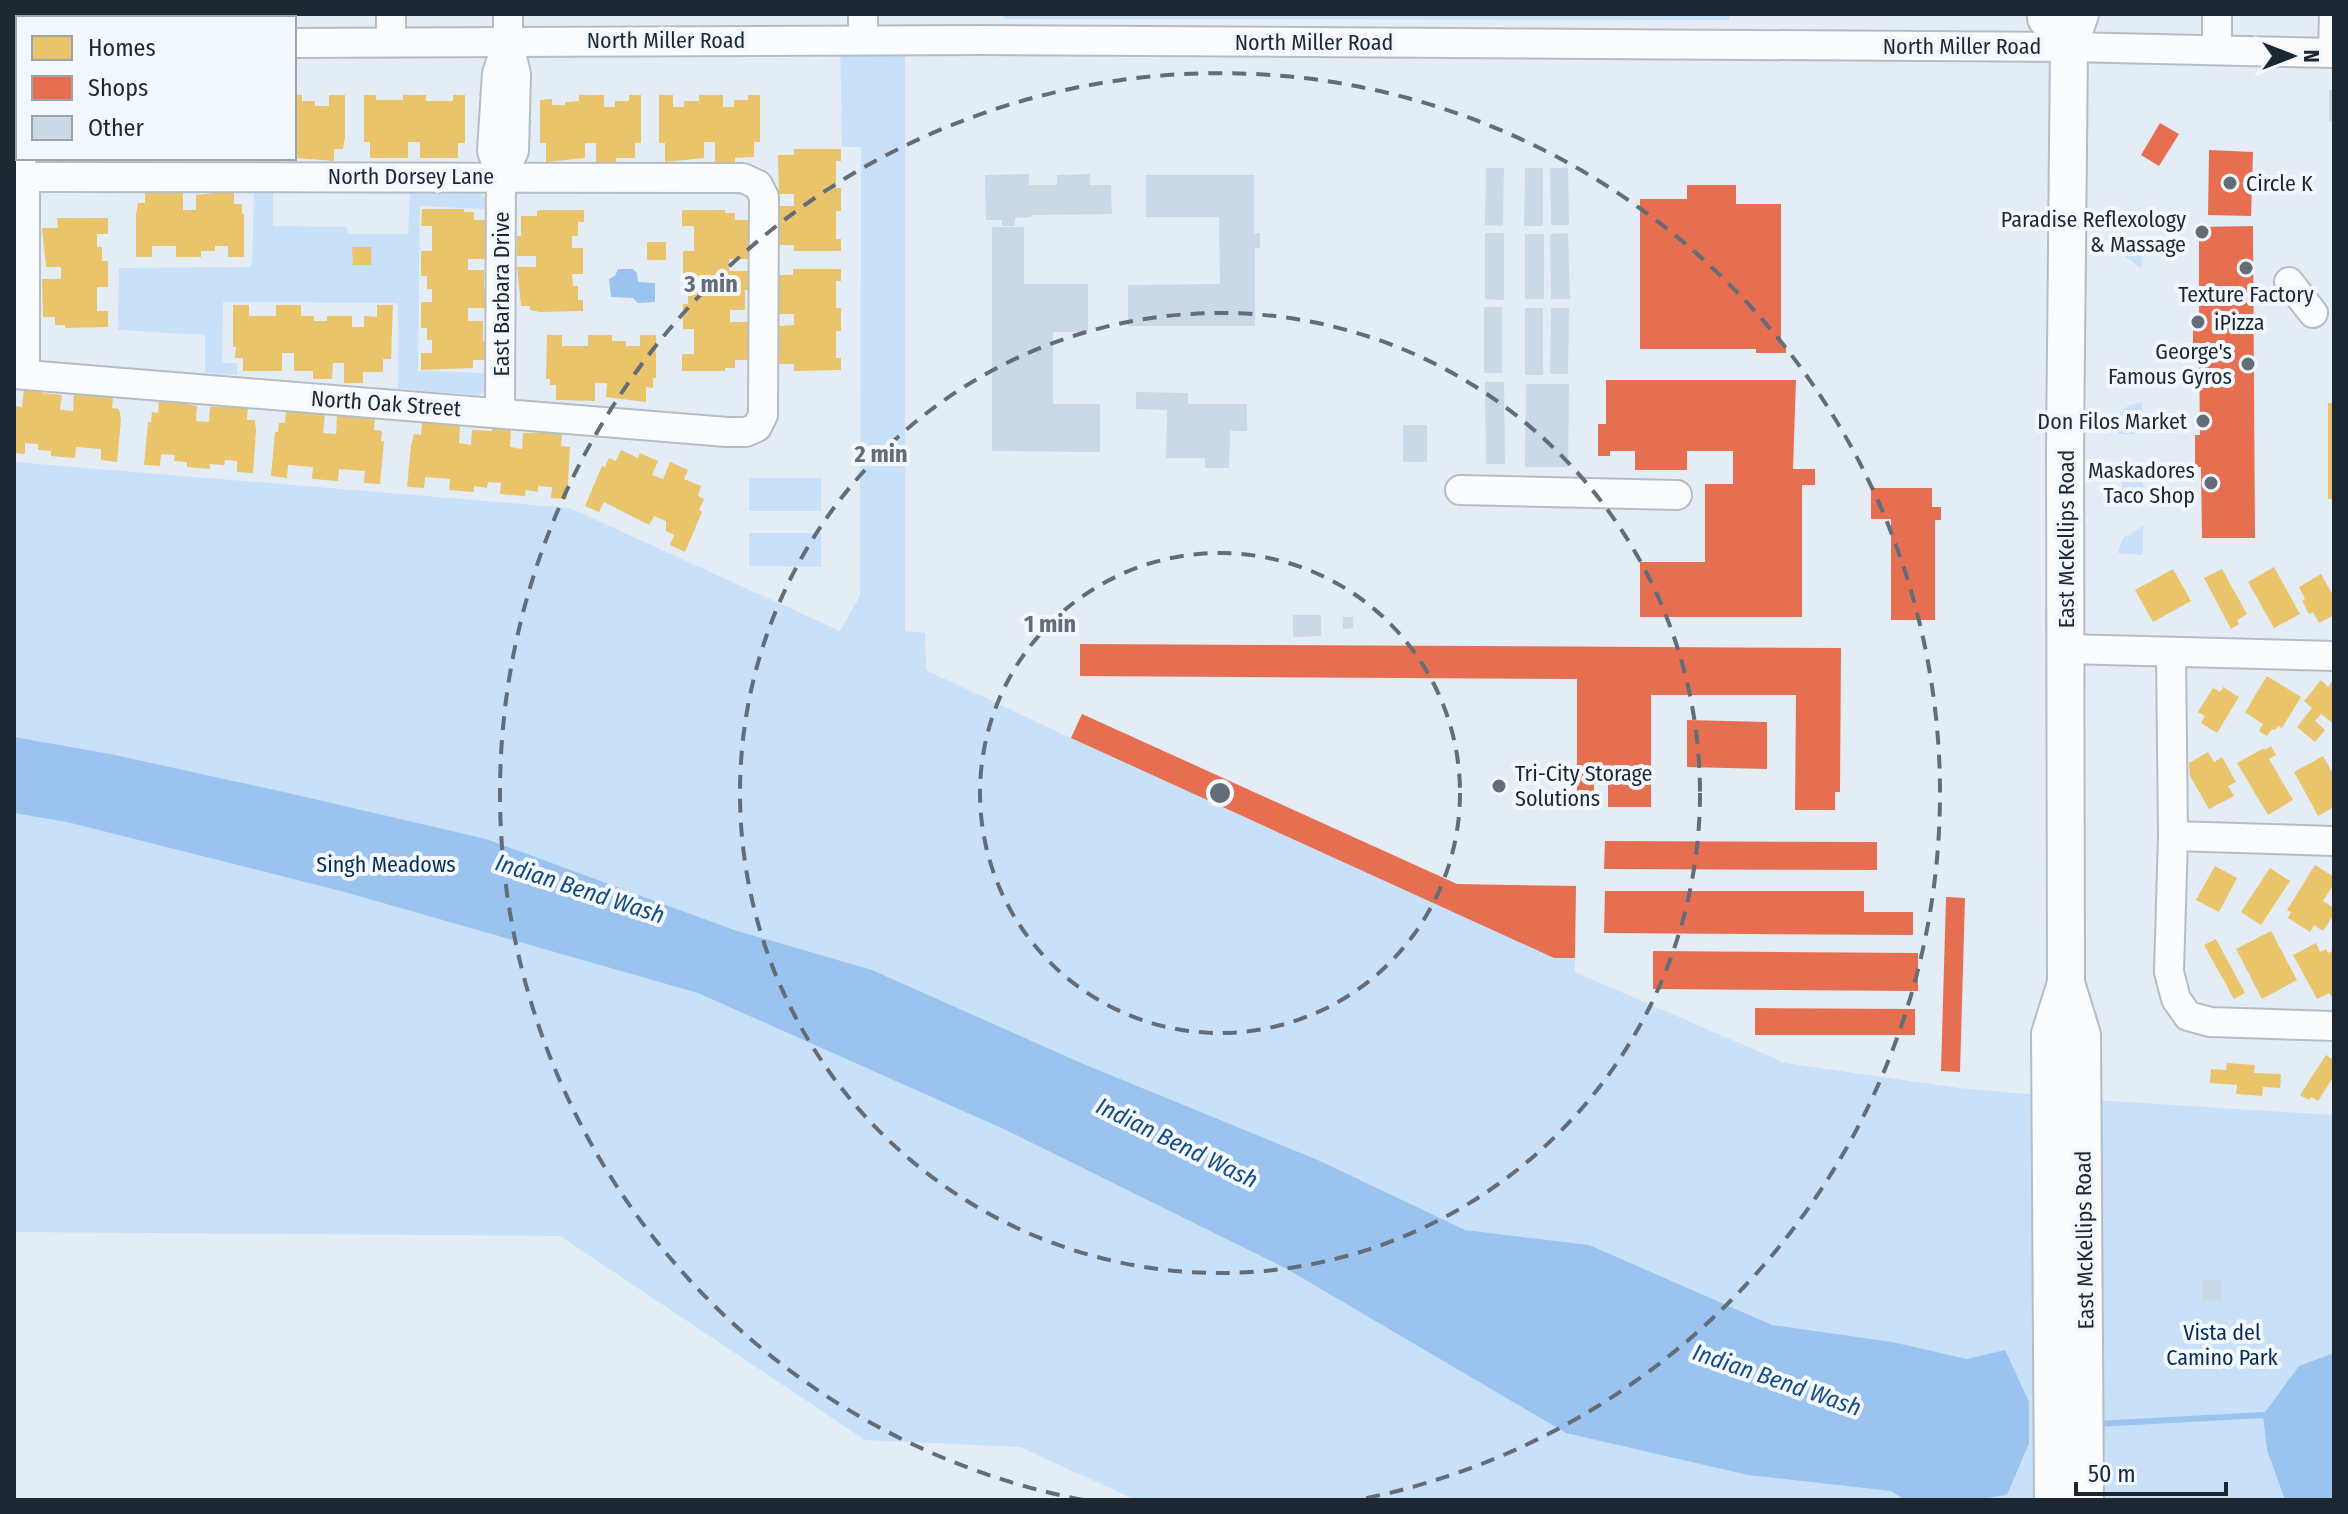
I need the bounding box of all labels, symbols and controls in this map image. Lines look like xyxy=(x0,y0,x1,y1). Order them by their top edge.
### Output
legend xyxy=(16,16,296,160)
north arrow xyxy=(2252,16,2332,96)
street label: North Miller Road xyxy=(587,27,745,54)
street label: North Miller Road xyxy=(1235,29,1393,56)
street label: North Miller Road xyxy=(1883,33,2041,60)
text: Homes xyxy=(88,34,156,62)
text: N xyxy=(2298,49,2325,63)
text: Shops xyxy=(88,74,148,102)
text: Other xyxy=(88,114,144,142)
street label: North Dorsey Lane xyxy=(328,163,494,190)
place label: Circle K xyxy=(2246,170,2313,197)
marker: Circle K xyxy=(2221,174,2239,192)
place label: Paradise Reflexology & Massage xyxy=(2001,206,2186,258)
street label: East Barbara Drive xyxy=(488,212,515,376)
marker: Paradise Reflexology & Massage xyxy=(2193,223,2211,241)
marker: Texture Factory xyxy=(2237,259,2255,277)
text: 3 min xyxy=(683,270,738,298)
place label: Texture Factory xyxy=(2178,281,2314,308)
place label: iPizza xyxy=(2214,309,2265,336)
marker: iPizza xyxy=(2189,313,2207,331)
place label: George's Famous Gyros xyxy=(2108,338,2232,390)
marker: George's Famous Gyros xyxy=(2239,355,2257,373)
street label: North Oak Street xyxy=(310,385,463,422)
place label: Don Filos Market xyxy=(2037,408,2188,435)
marker: Don Filos Market xyxy=(2194,412,2212,430)
text: 2 min xyxy=(853,440,908,468)
street label: East McKellips Road xyxy=(2053,450,2080,628)
place label: Maskadores Taco Shop xyxy=(2088,457,2195,509)
marker: Maskadores Taco Shop xyxy=(2202,474,2220,492)
text: 1 min xyxy=(1024,610,1076,638)
place label: Tri-City Storage Solutions xyxy=(1515,760,1652,812)
marker: Tri-City Storage Solutions xyxy=(1490,777,1508,795)
centre of rings xyxy=(1206,779,1234,807)
water label: Indian Bend Wash xyxy=(492,848,668,930)
park label: Singh Meadows xyxy=(316,851,456,878)
water label: Indian Bend Wash xyxy=(1092,1092,1262,1194)
street label: East McKellips Road xyxy=(2069,1150,2100,1330)
park label: Vista del Camino Park xyxy=(2166,1319,2279,1371)
water label: Indian Bend Wash xyxy=(1689,1338,1865,1422)
scale bar xyxy=(2076,1446,2226,1496)
text: 50 m xyxy=(2088,1460,2136,1488)

